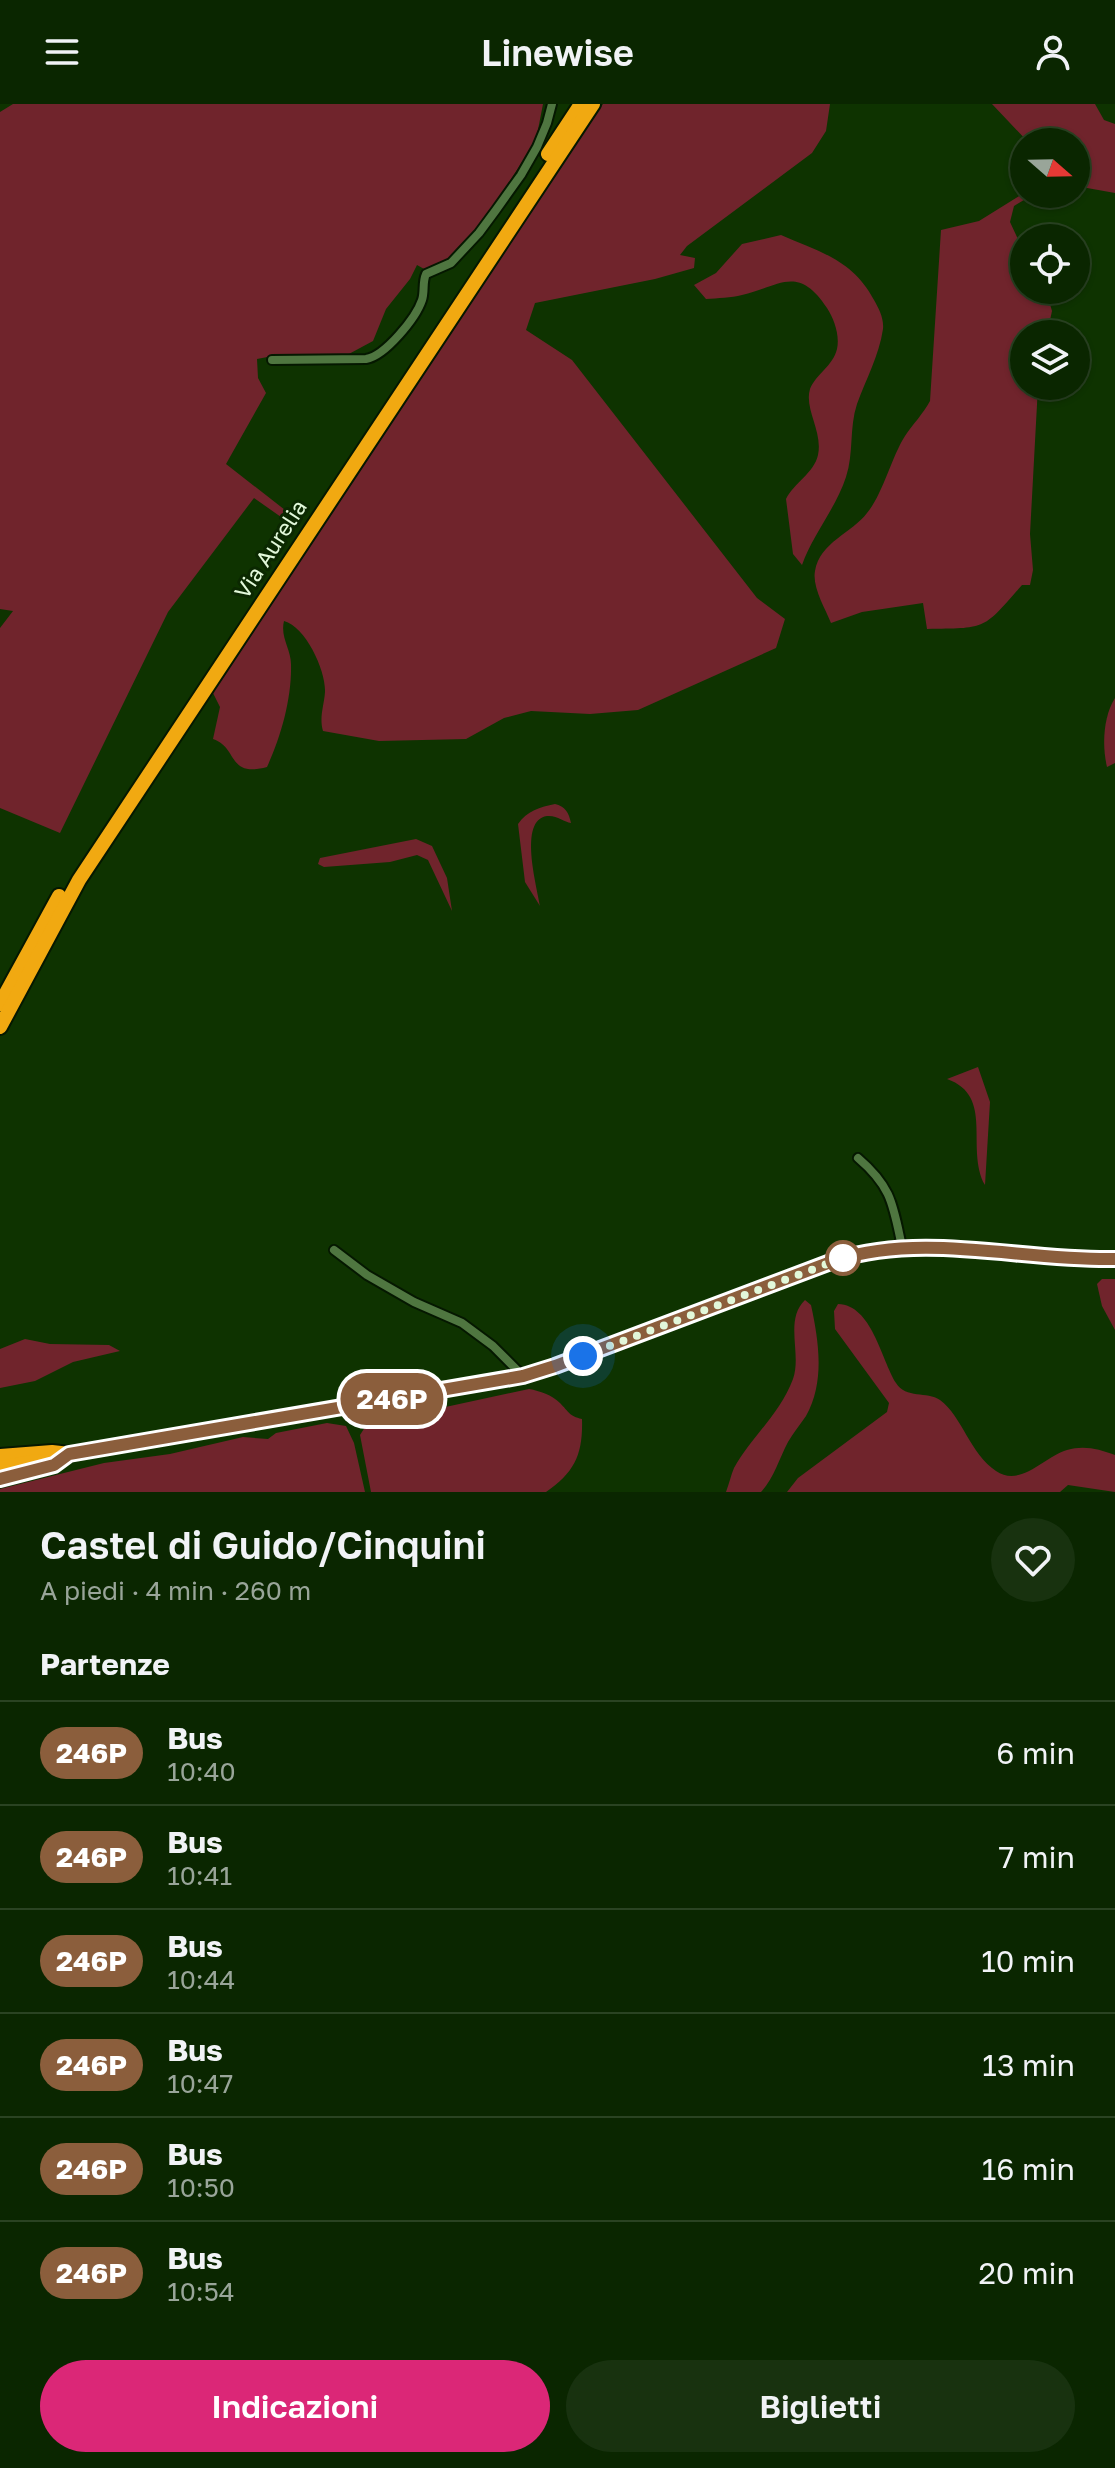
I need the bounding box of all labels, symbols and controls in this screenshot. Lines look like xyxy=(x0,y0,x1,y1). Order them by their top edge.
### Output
icon: menu xyxy=(40,30,84,74)
icon: person xyxy=(1031,30,1075,74)
text: Linewise xyxy=(481,31,634,74)
north arrow xyxy=(1010,128,1090,208)
map controls xyxy=(1010,128,1090,400)
button: locate xyxy=(1010,224,1090,304)
button: layers xyxy=(1010,320,1090,400)
street label: Via Aurelia xyxy=(228,494,312,604)
unlabelled marker xyxy=(826,1241,860,1275)
your location xyxy=(563,1336,603,1376)
line badge: 246P xyxy=(336,1373,448,1425)
text: 246P xyxy=(356,1382,428,1415)
button: heart xyxy=(991,1518,1075,1602)
text: Castel di Guido/Cinquini xyxy=(40,1522,486,1567)
text: A piedi · 4 min · 260 m xyxy=(40,1575,311,1606)
text: Partenze xyxy=(40,1646,170,1682)
text: Bus xyxy=(167,1720,223,1756)
text: 6 min xyxy=(996,1735,1075,1771)
text: 246P xyxy=(56,1736,127,1769)
text: 10:40 xyxy=(167,1756,236,1787)
text: Bus xyxy=(167,1824,223,1860)
text: 7 min xyxy=(999,1839,1075,1875)
text: 246P xyxy=(56,1840,127,1873)
text: 10:41 xyxy=(167,1860,232,1891)
text: Bus xyxy=(167,1928,223,1964)
text: 10 min xyxy=(981,1943,1075,1979)
text: 246P xyxy=(56,1944,127,1977)
text: 10:44 xyxy=(167,1964,235,1995)
text: Bus xyxy=(167,2032,223,2068)
text: 13 min xyxy=(982,2047,1075,2083)
text: 246P xyxy=(56,2048,127,2081)
text: 10:47 xyxy=(167,2068,233,2099)
text: Bus xyxy=(167,2136,223,2172)
text: 16 min xyxy=(982,2151,1075,2187)
text: 246P xyxy=(56,2152,127,2185)
text: 10:50 xyxy=(167,2172,235,2203)
text: Bus xyxy=(167,2240,223,2276)
text: 20 min xyxy=(978,2255,1075,2291)
text: 246P xyxy=(56,2256,127,2289)
text: 10:54 xyxy=(167,2276,235,2307)
button: Indicazioni xyxy=(40,2360,550,2452)
button: Biglietti xyxy=(566,2360,1075,2452)

